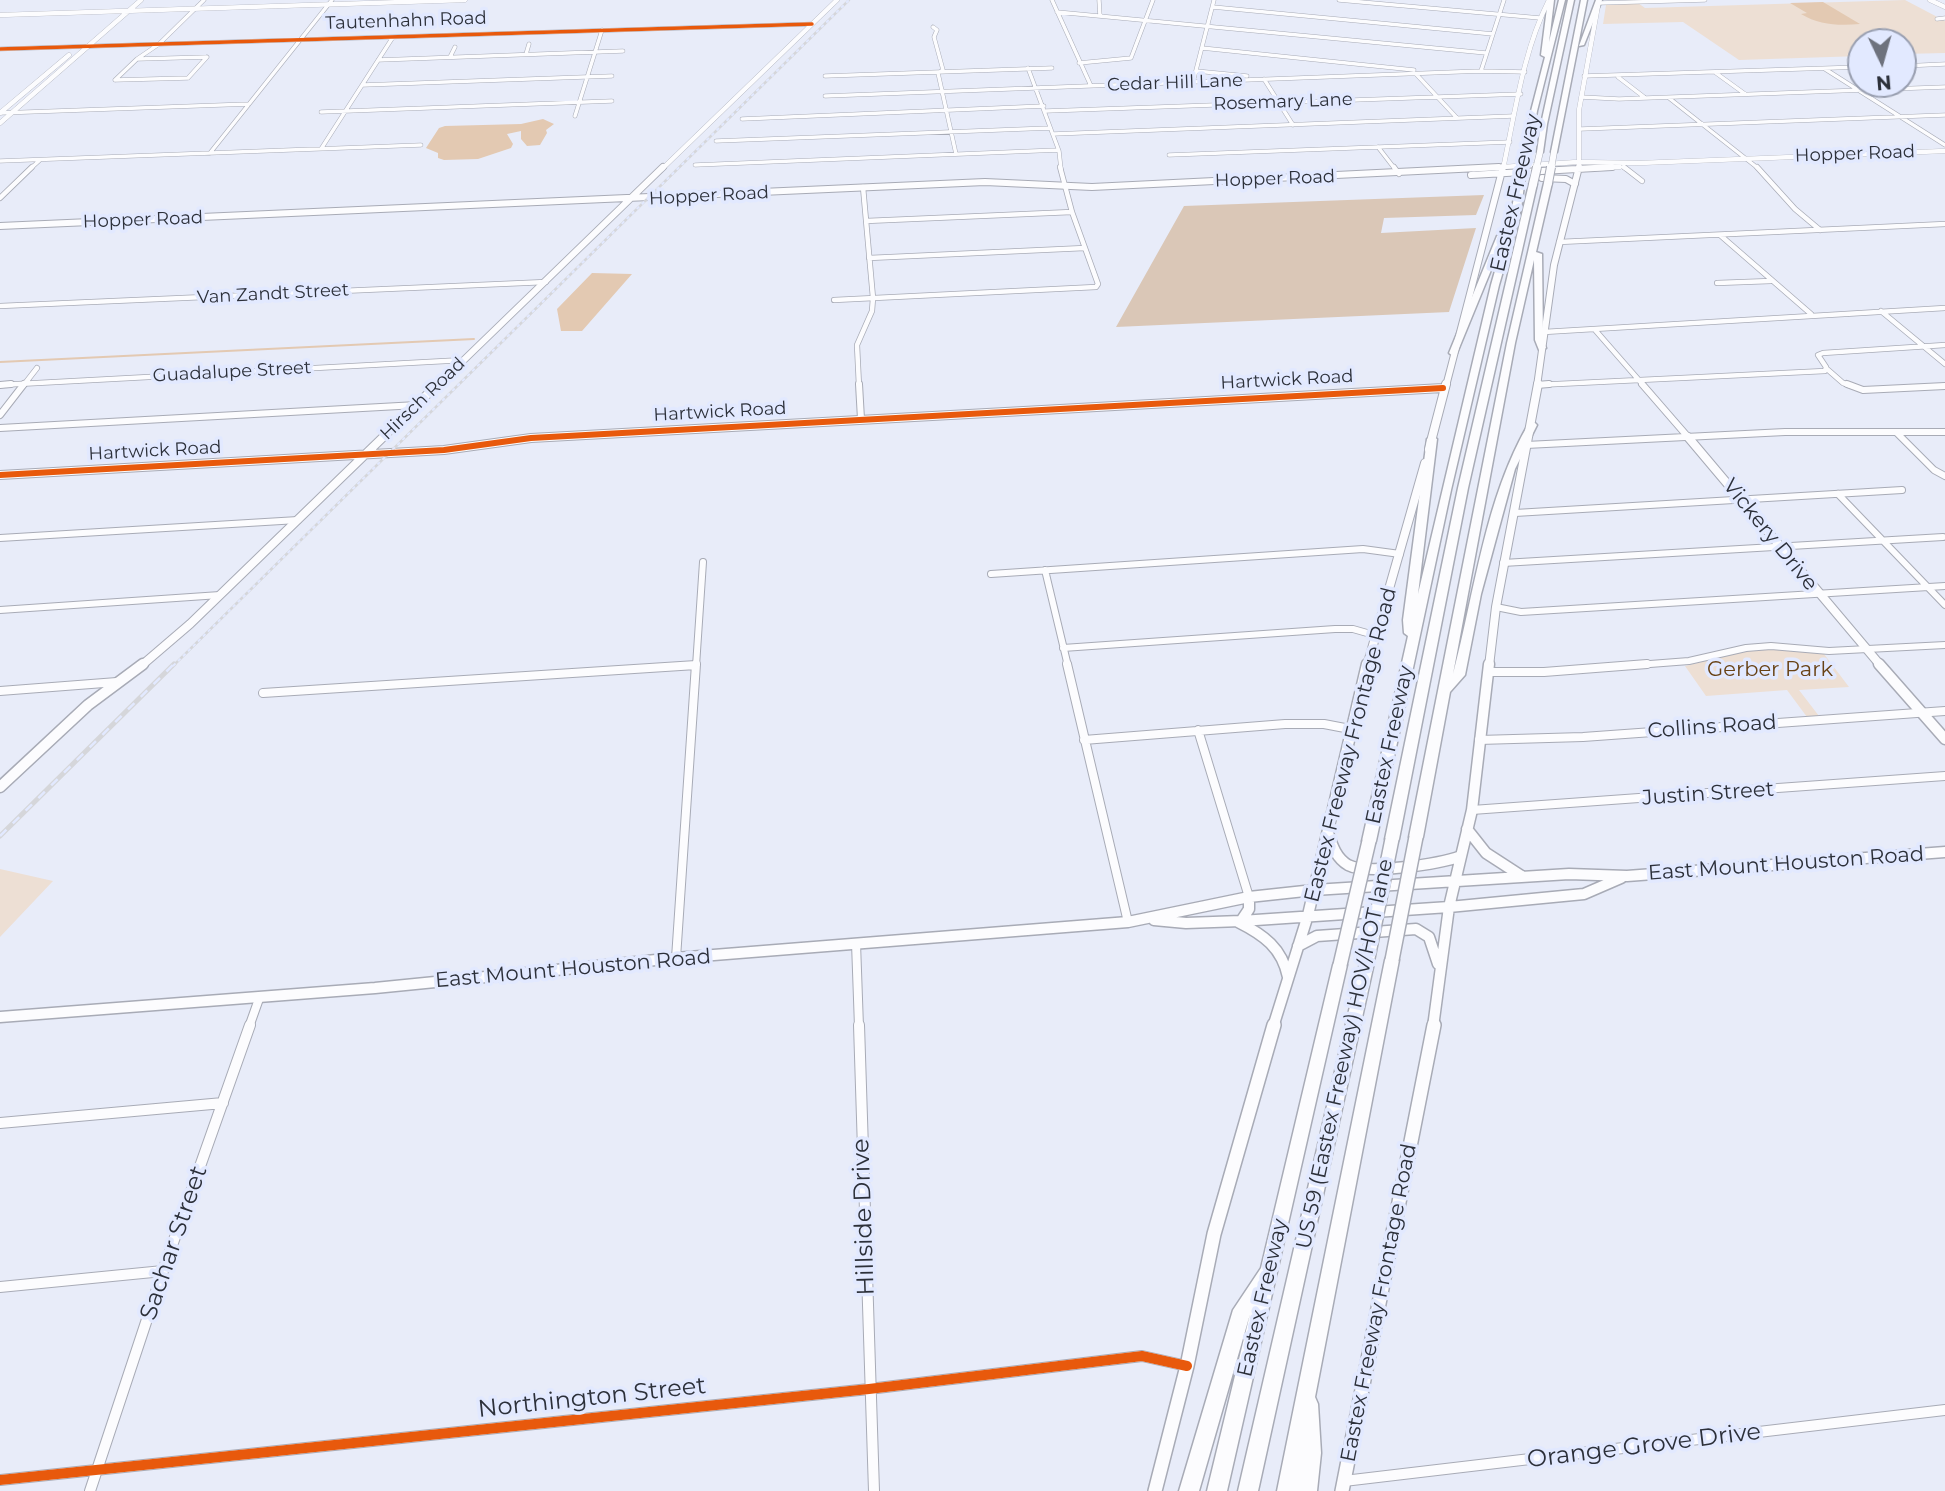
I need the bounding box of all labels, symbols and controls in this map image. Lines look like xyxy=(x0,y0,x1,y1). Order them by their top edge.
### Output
street label: Tautenhahn Road xyxy=(325,7,487,35)
north arrow xyxy=(1847,28,1917,98)
street label: Cedar Hill Lane xyxy=(1107,70,1243,96)
text: N xyxy=(1875,70,1892,95)
street label: Rosemary Lane xyxy=(1213,89,1353,115)
street label: Eastex Freeway xyxy=(1486,111,1546,275)
street label: Hopper Road xyxy=(1795,141,1915,167)
street label: Hopper Road xyxy=(1215,166,1335,192)
street label: Hopper Road xyxy=(648,182,770,210)
street label: Hopper Road xyxy=(83,207,203,233)
street label: Van Zandt Street xyxy=(197,279,349,309)
street label: Hirsch Road xyxy=(376,353,470,445)
street label: Guadalupe Street xyxy=(152,357,312,387)
street label: Hartwick Road xyxy=(1220,366,1354,394)
street label: Hartwick Road xyxy=(653,398,787,426)
street label: Hartwick Road xyxy=(88,437,222,465)
street label: Vickery Drive xyxy=(1717,474,1823,596)
street label: Eastex Freeway Frontage Road xyxy=(1300,585,1402,905)
park label: Gerber Park xyxy=(1707,657,1833,683)
street label: Eastex Freeway xyxy=(1361,663,1419,827)
street label: Collins Road xyxy=(1647,710,1777,744)
street label: Justin Street xyxy=(1641,777,1775,811)
street label: East Mount Houston Road xyxy=(1647,842,1925,886)
street label: US 59 (Eastex Freeway) HOV/HOT lane xyxy=(1291,857,1399,1251)
street label: East Mount Houston Road xyxy=(434,944,712,994)
street label: Hillside Drive xyxy=(847,1138,881,1296)
street label: Eastex Freeway Frontage Road xyxy=(1336,1142,1422,1464)
street label: Sachar Street xyxy=(134,1162,214,1324)
street label: Eastex Freeway xyxy=(1233,1216,1293,1380)
street label: Northington Street xyxy=(477,1372,707,1424)
street label: Orange Grove Drive xyxy=(1525,1417,1763,1475)

